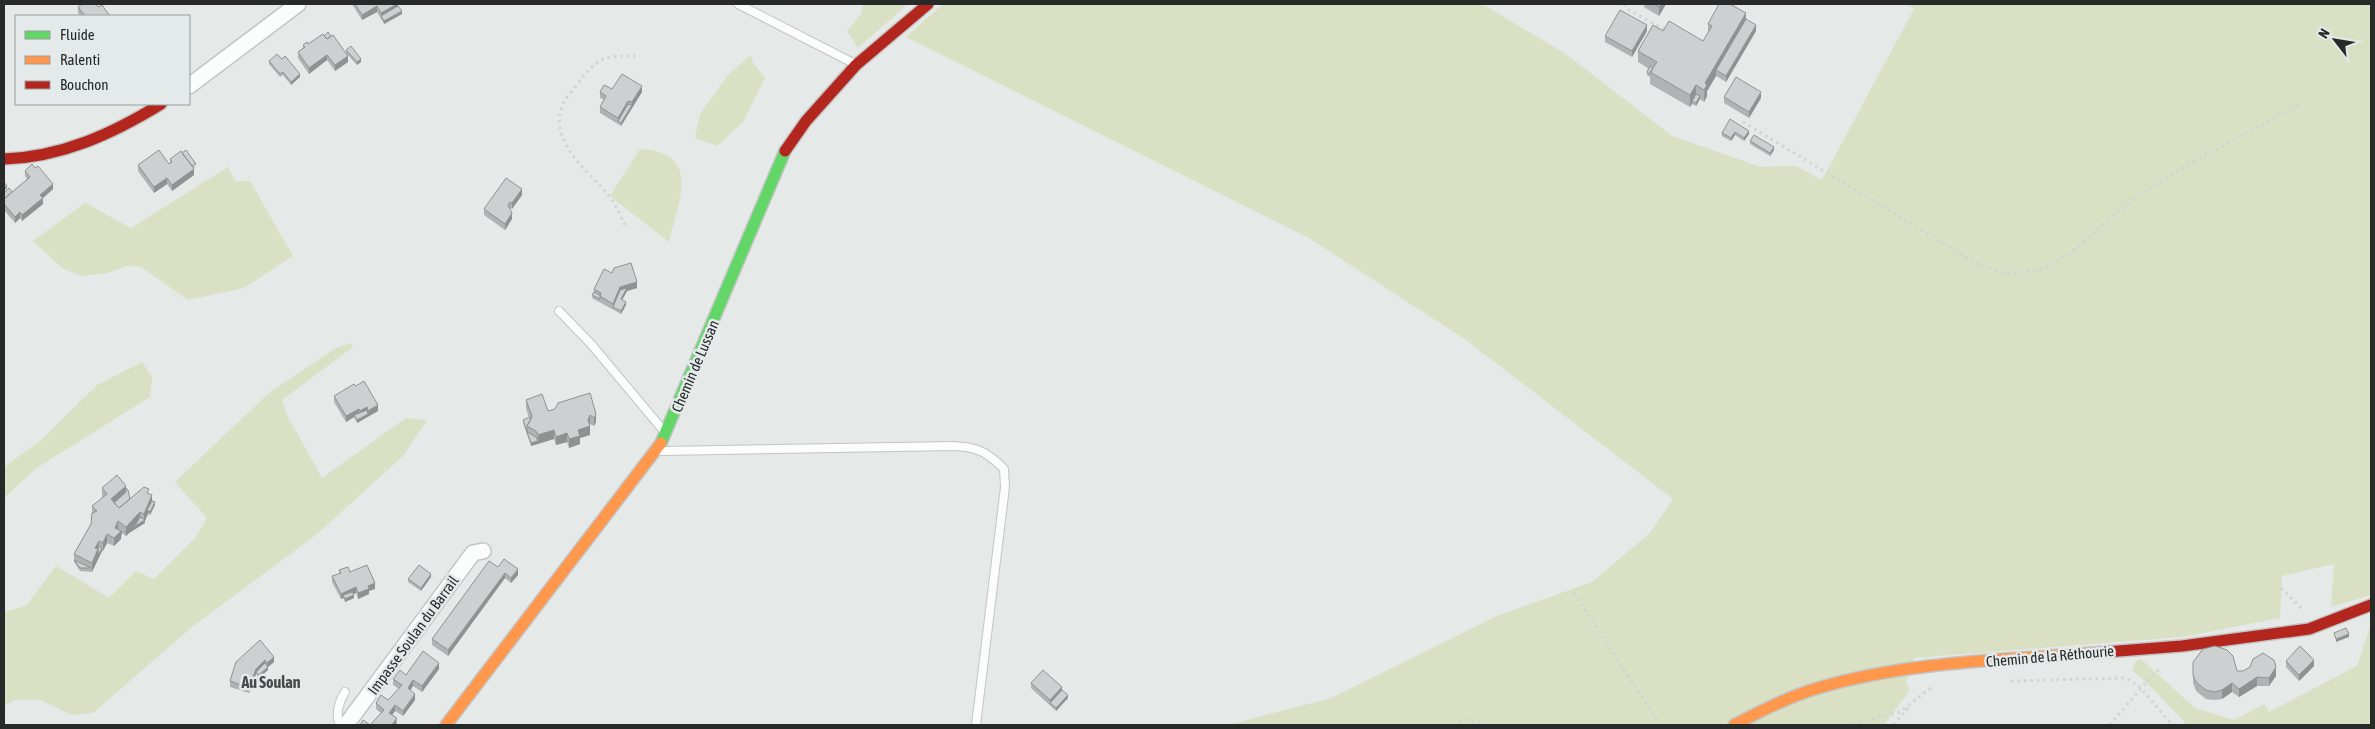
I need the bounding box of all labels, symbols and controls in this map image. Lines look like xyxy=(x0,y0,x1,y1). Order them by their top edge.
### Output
legend xyxy=(15,15,190,105)
north arrow xyxy=(2310,15,2360,65)
text: Fluide xyxy=(60,26,95,43)
text: N xyxy=(2315,26,2333,41)
text: Ralenti xyxy=(60,51,100,68)
text: Bouchon xyxy=(60,76,109,93)
street label: Chemin de Lussan xyxy=(668,317,722,415)
street label: Impasse Soulan du Barrail xyxy=(364,572,462,698)
street label: Chemin de la Réthourie xyxy=(1985,642,2115,670)
district label: Au Soulan xyxy=(240,673,301,691)

